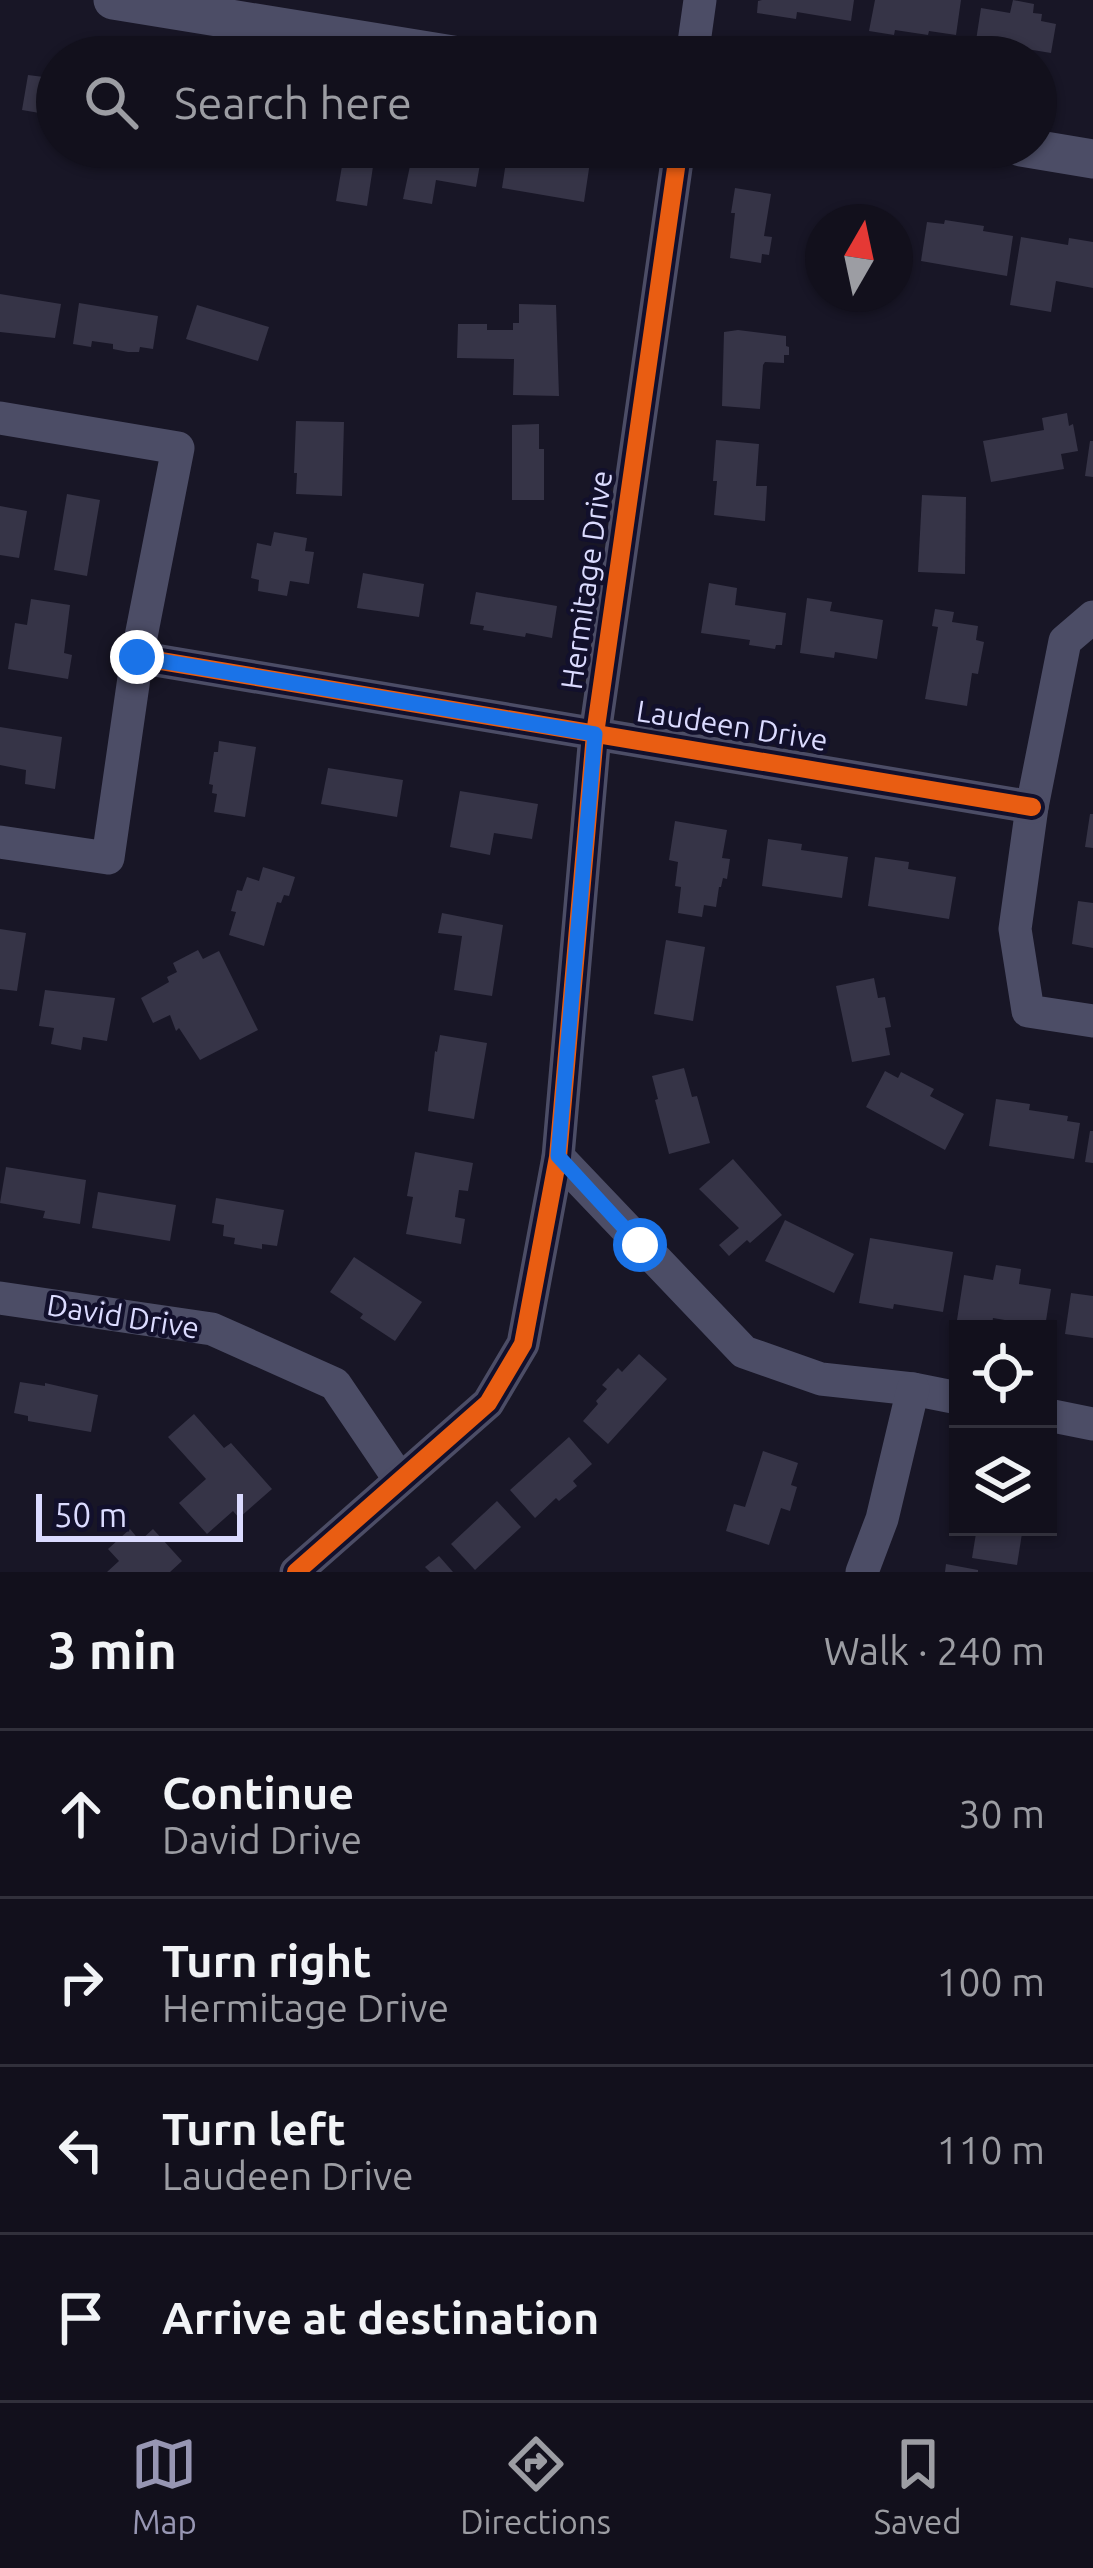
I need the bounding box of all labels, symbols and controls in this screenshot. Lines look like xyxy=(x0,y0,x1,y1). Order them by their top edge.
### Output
search box xyxy=(36,36,1057,168)
icon: search xyxy=(78,69,144,135)
text: Search here xyxy=(174,77,412,128)
north arrow xyxy=(805,204,913,312)
street label: Hermitage Drive xyxy=(554,468,618,692)
route end xyxy=(110,630,164,684)
street label: Laudeen Drive xyxy=(634,693,830,757)
route start xyxy=(613,1218,667,1272)
street label: David Drive xyxy=(45,1287,202,1345)
map controls xyxy=(949,1320,1057,1536)
button: locate xyxy=(949,1320,1057,1428)
button: layers xyxy=(949,1428,1057,1536)
scale bar xyxy=(36,1488,243,1541)
text: 50 m xyxy=(54,1496,127,1533)
text: 3 min xyxy=(48,1621,177,1679)
text: Walk · 240 m xyxy=(824,1629,1045,1672)
text: Continue xyxy=(162,1767,354,1818)
icon: ahead xyxy=(48,1781,114,1847)
text: 30 m xyxy=(958,1792,1045,1835)
text: David Drive xyxy=(162,1818,362,1861)
text: Turn right xyxy=(162,1935,371,1986)
icon: right xyxy=(48,1949,114,2015)
text: 100 m xyxy=(936,1960,1045,2003)
text: Hermitage Drive xyxy=(162,1986,449,2029)
text: Turn left xyxy=(162,2103,346,2154)
icon: left xyxy=(48,2117,114,2183)
text: 110 m xyxy=(936,2128,1045,2171)
text: Laudeen Drive xyxy=(162,2154,413,2197)
icon: arrive xyxy=(48,2285,114,2351)
text: Arrive at destination xyxy=(162,2292,599,2343)
tab: Map xyxy=(131,2431,197,2540)
tab: Directions xyxy=(460,2431,611,2540)
tab: Saved xyxy=(874,2431,962,2540)

